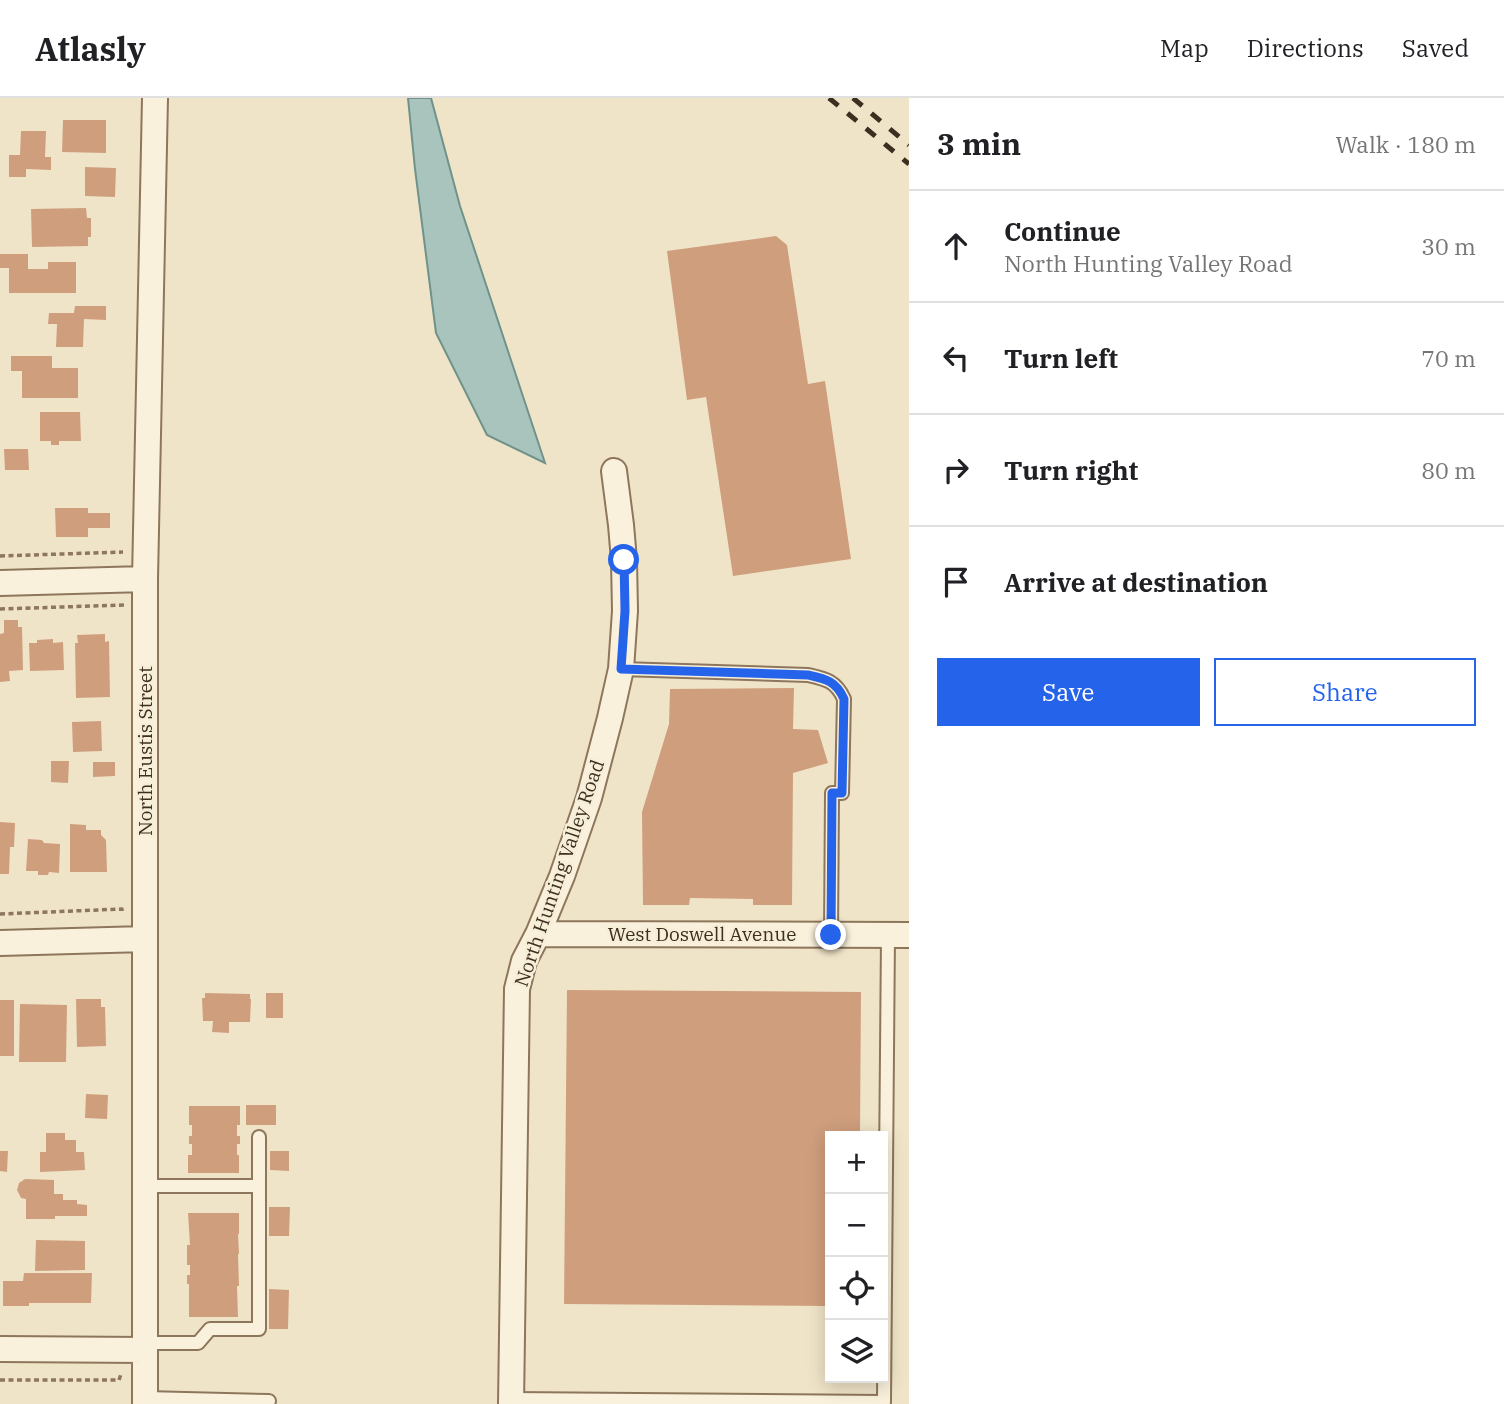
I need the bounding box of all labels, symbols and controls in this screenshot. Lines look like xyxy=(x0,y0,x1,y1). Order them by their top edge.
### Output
text: Atlasly xyxy=(35,27,146,70)
text: Map xyxy=(1160,32,1209,64)
text: Directions xyxy=(1247,32,1364,64)
text: Saved xyxy=(1402,32,1469,64)
text: 3 min xyxy=(937,124,1021,163)
text: Walk · 180 m xyxy=(1335,129,1476,159)
text: Continue xyxy=(1004,214,1121,248)
icon: ahead xyxy=(937,227,975,265)
text: 30 m xyxy=(1421,231,1476,261)
text: North Hunting Valley Road xyxy=(1004,248,1293,278)
icon: left xyxy=(937,339,975,377)
text: Turn left xyxy=(1004,341,1118,375)
text: 70 m xyxy=(1421,343,1476,373)
icon: right xyxy=(937,451,975,489)
text: Turn right xyxy=(1004,453,1138,487)
text: 80 m xyxy=(1421,455,1476,485)
route start xyxy=(608,544,639,575)
icon: arrive xyxy=(937,563,975,601)
text: Arrive at destination xyxy=(1004,565,1268,599)
button: Save xyxy=(937,658,1200,726)
button: Share xyxy=(1214,658,1476,726)
street label: North Eustis Street xyxy=(133,666,157,836)
street label: North Hunting Valley Road xyxy=(509,756,609,990)
route end xyxy=(815,919,846,950)
street label: West Doswell Avenue xyxy=(608,922,796,946)
map controls xyxy=(825,1131,888,1383)
button: + xyxy=(825,1131,888,1194)
button: − xyxy=(825,1194,888,1257)
button: locate xyxy=(825,1257,888,1320)
button: layers xyxy=(825,1320,888,1383)

